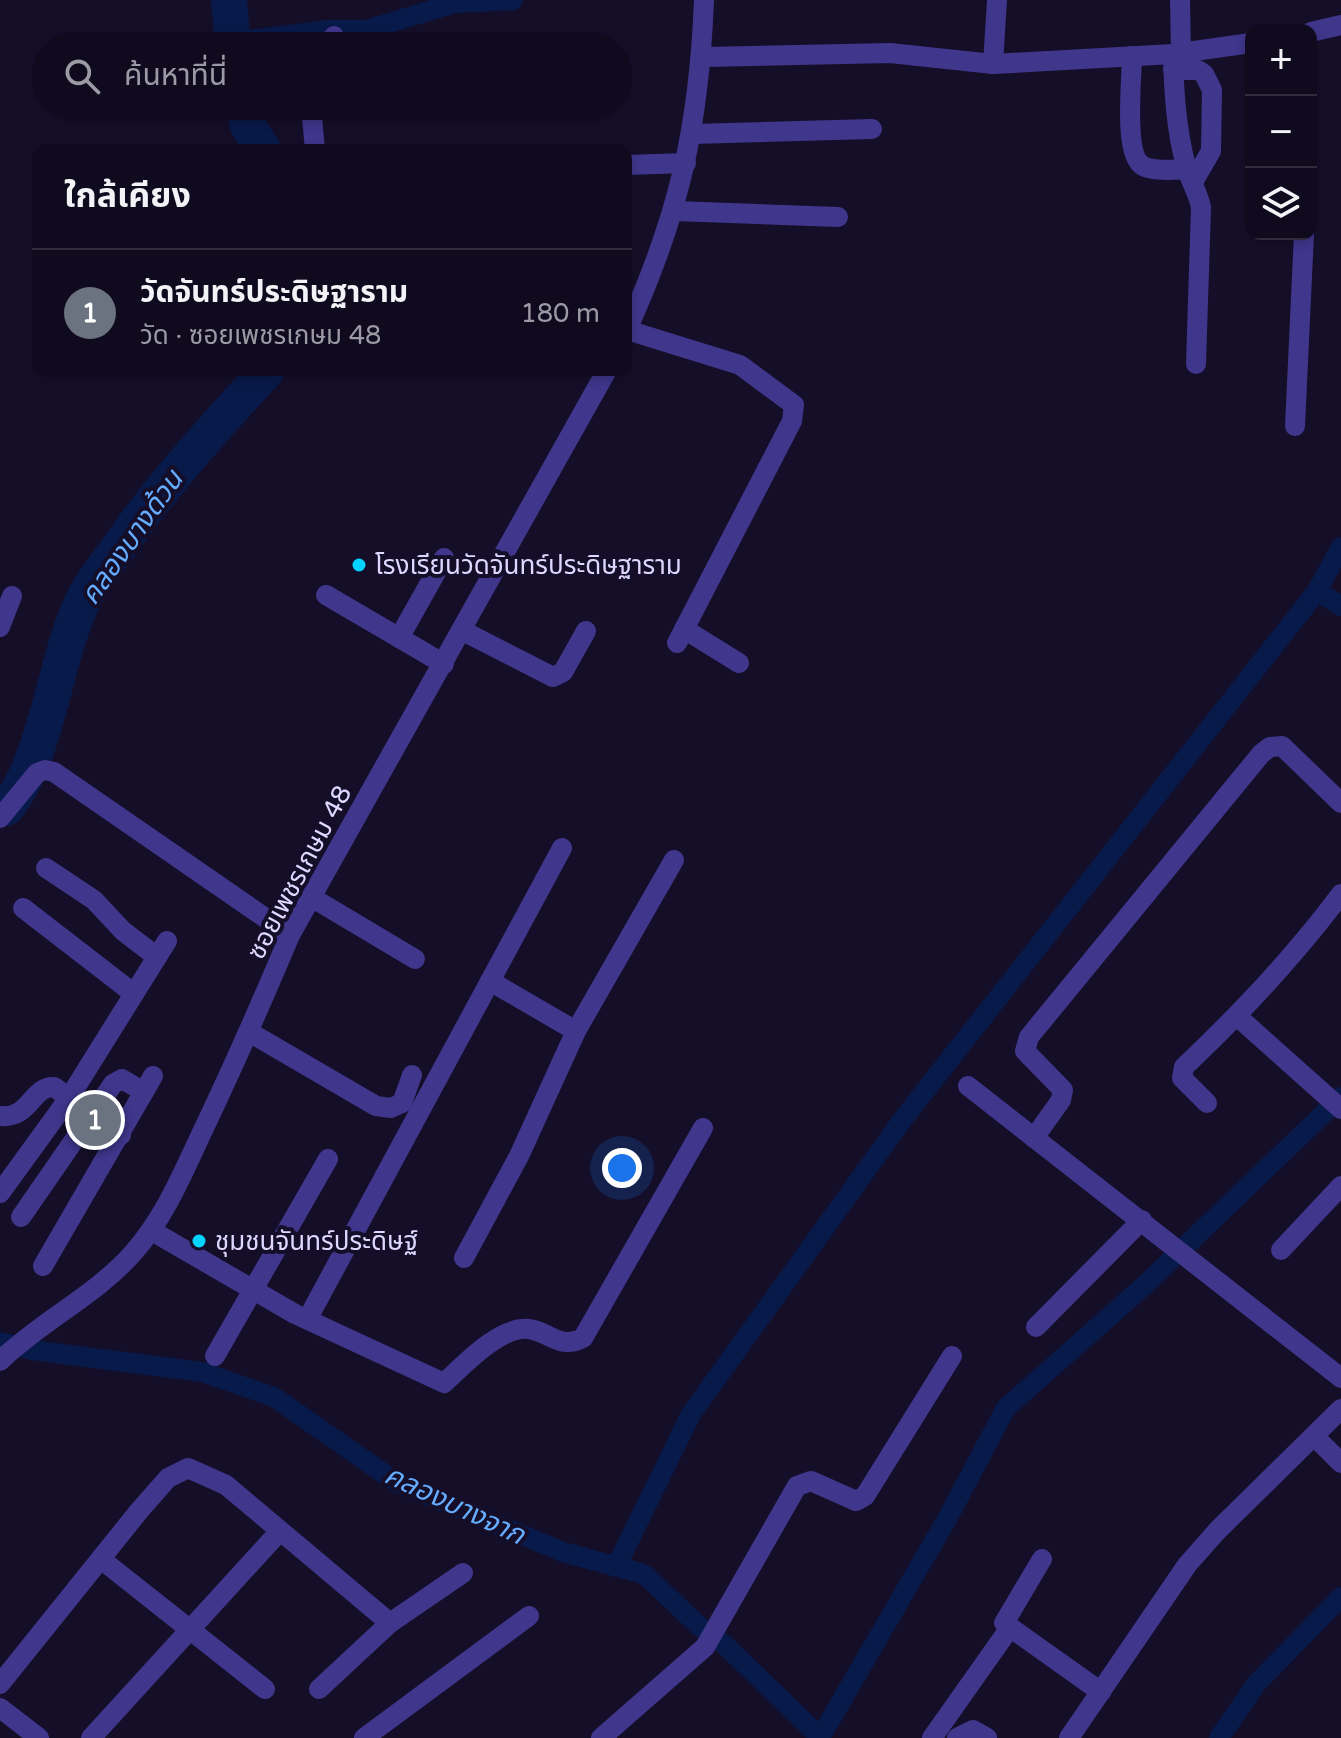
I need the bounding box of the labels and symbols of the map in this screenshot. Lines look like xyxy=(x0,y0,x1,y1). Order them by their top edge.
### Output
water label: คลองบางด้วน xyxy=(73,463,191,611)
place label: โรงเรียนวัดจันทร์ประดิษฐาราม xyxy=(375,550,682,581)
marker: โรงเรียนวัดจันทร์ประดิษฐาราม xyxy=(350,556,368,574)
street label: ซอยเพชรเกษม 48 xyxy=(241,780,358,964)
pin: 1 xyxy=(69,1090,121,1150)
your location xyxy=(602,1148,642,1188)
place label: ชุมชนจันทร์ประดิษฐ์ xyxy=(215,1226,418,1257)
marker: ชุมชนจันทร์ประดิษฐ์ xyxy=(190,1232,208,1250)
water label: คลองบางจาก xyxy=(379,1458,531,1553)

